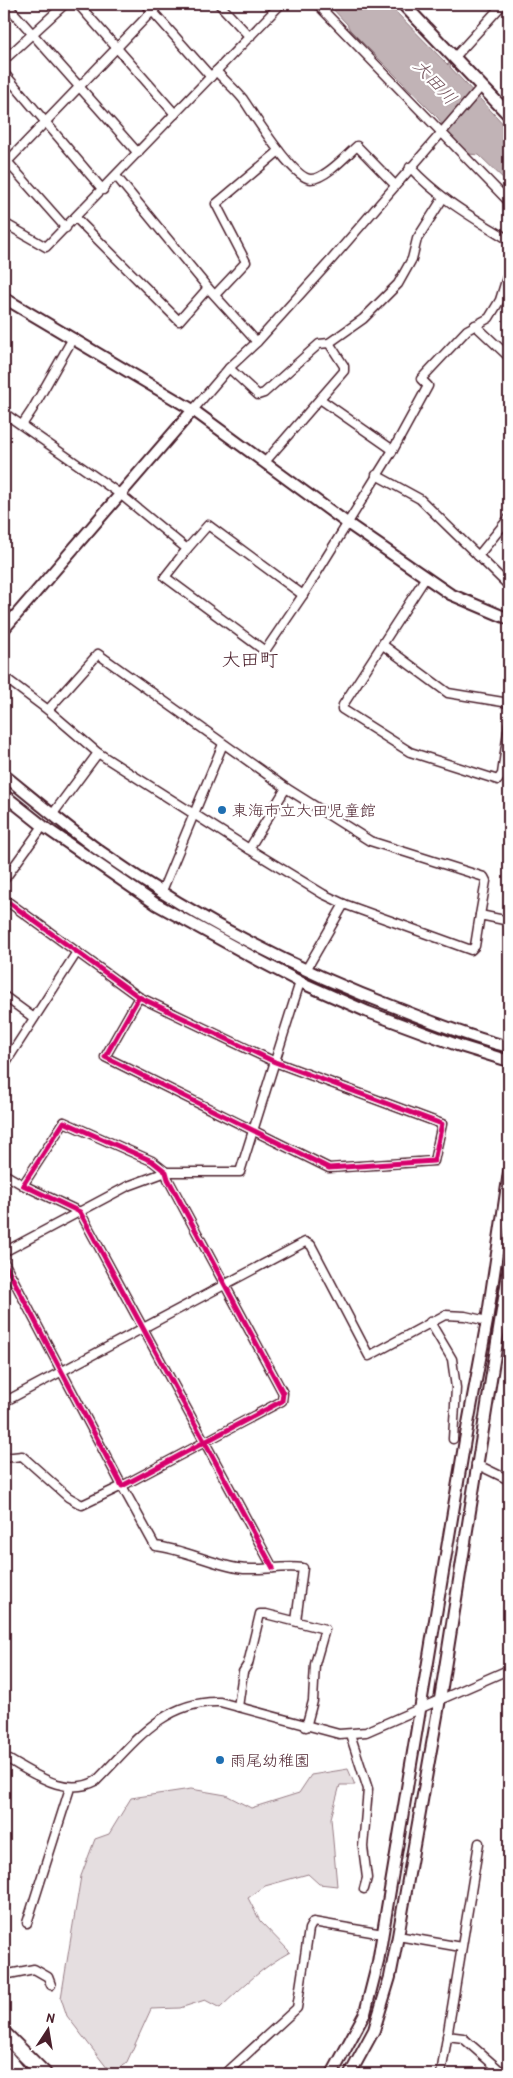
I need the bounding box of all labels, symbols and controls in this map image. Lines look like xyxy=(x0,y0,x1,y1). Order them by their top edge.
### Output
water label: 大田川 xyxy=(408,53,463,110)
district label: 大田町 xyxy=(221,646,279,672)
place label: 東海市立大田児童館 xyxy=(232,799,376,821)
marker: 東海市立大田児童館 xyxy=(216,804,228,816)
place label: 雨尾幼稚園 xyxy=(230,1749,310,1771)
marker: 雨尾幼稚園 xyxy=(214,1754,226,1766)
north arrow xyxy=(22,2006,72,2056)
text: N xyxy=(45,2007,57,2027)

